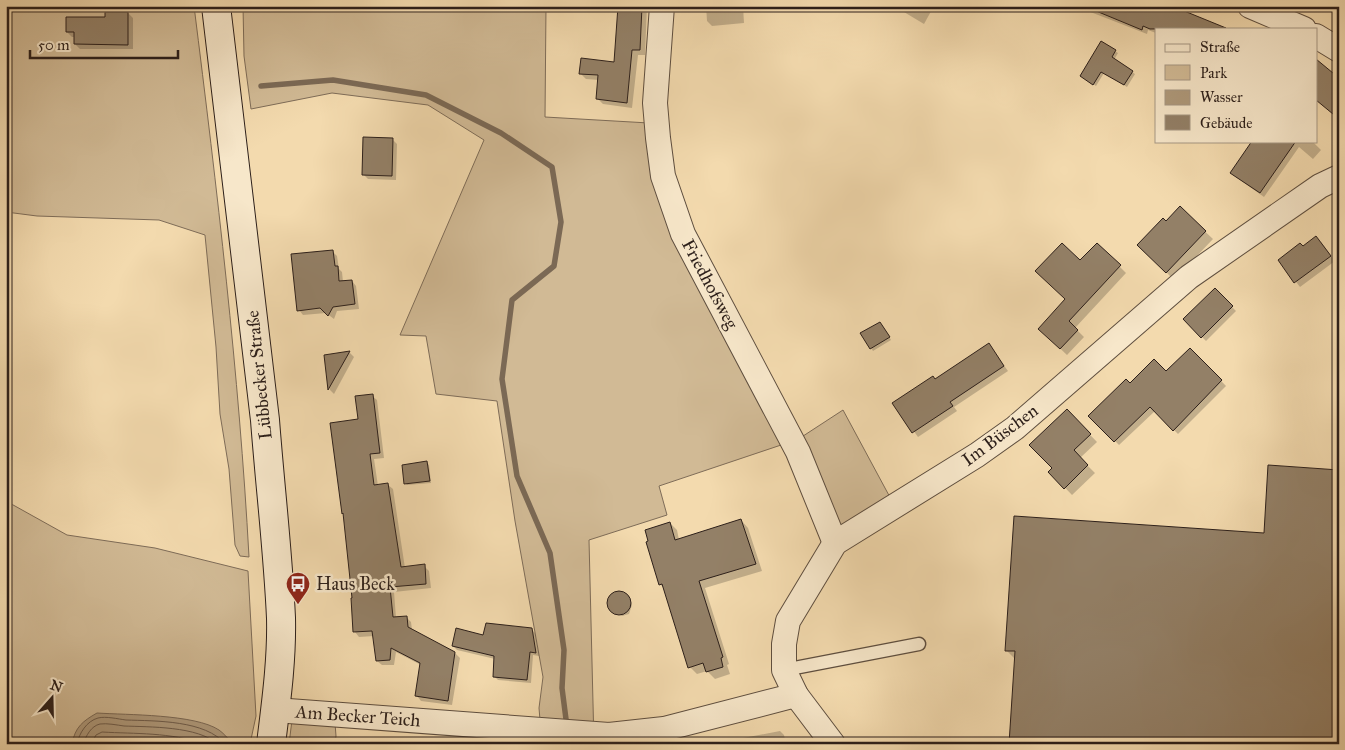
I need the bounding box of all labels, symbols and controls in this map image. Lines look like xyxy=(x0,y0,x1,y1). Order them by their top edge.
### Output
scale bar xyxy=(30,28,178,60)
legend xyxy=(1155,28,1318,142)
text: 50 m xyxy=(38,36,70,54)
text: Straße xyxy=(1200,38,1240,56)
text: Park xyxy=(1200,64,1227,82)
text: Wasser xyxy=(1200,88,1243,106)
text: Gebäude xyxy=(1200,114,1253,132)
street label: Friedhofsweg xyxy=(676,235,743,334)
street label: Lübbecker Straße xyxy=(241,309,277,441)
street label: Im Büschen xyxy=(958,399,1043,471)
bus stop icon: Haus Beck xyxy=(285,571,311,605)
place label: Haus Beck xyxy=(316,573,395,595)
north arrow xyxy=(28,672,78,722)
text: N xyxy=(48,676,65,696)
street label: Am Becker Teich xyxy=(294,701,421,731)

